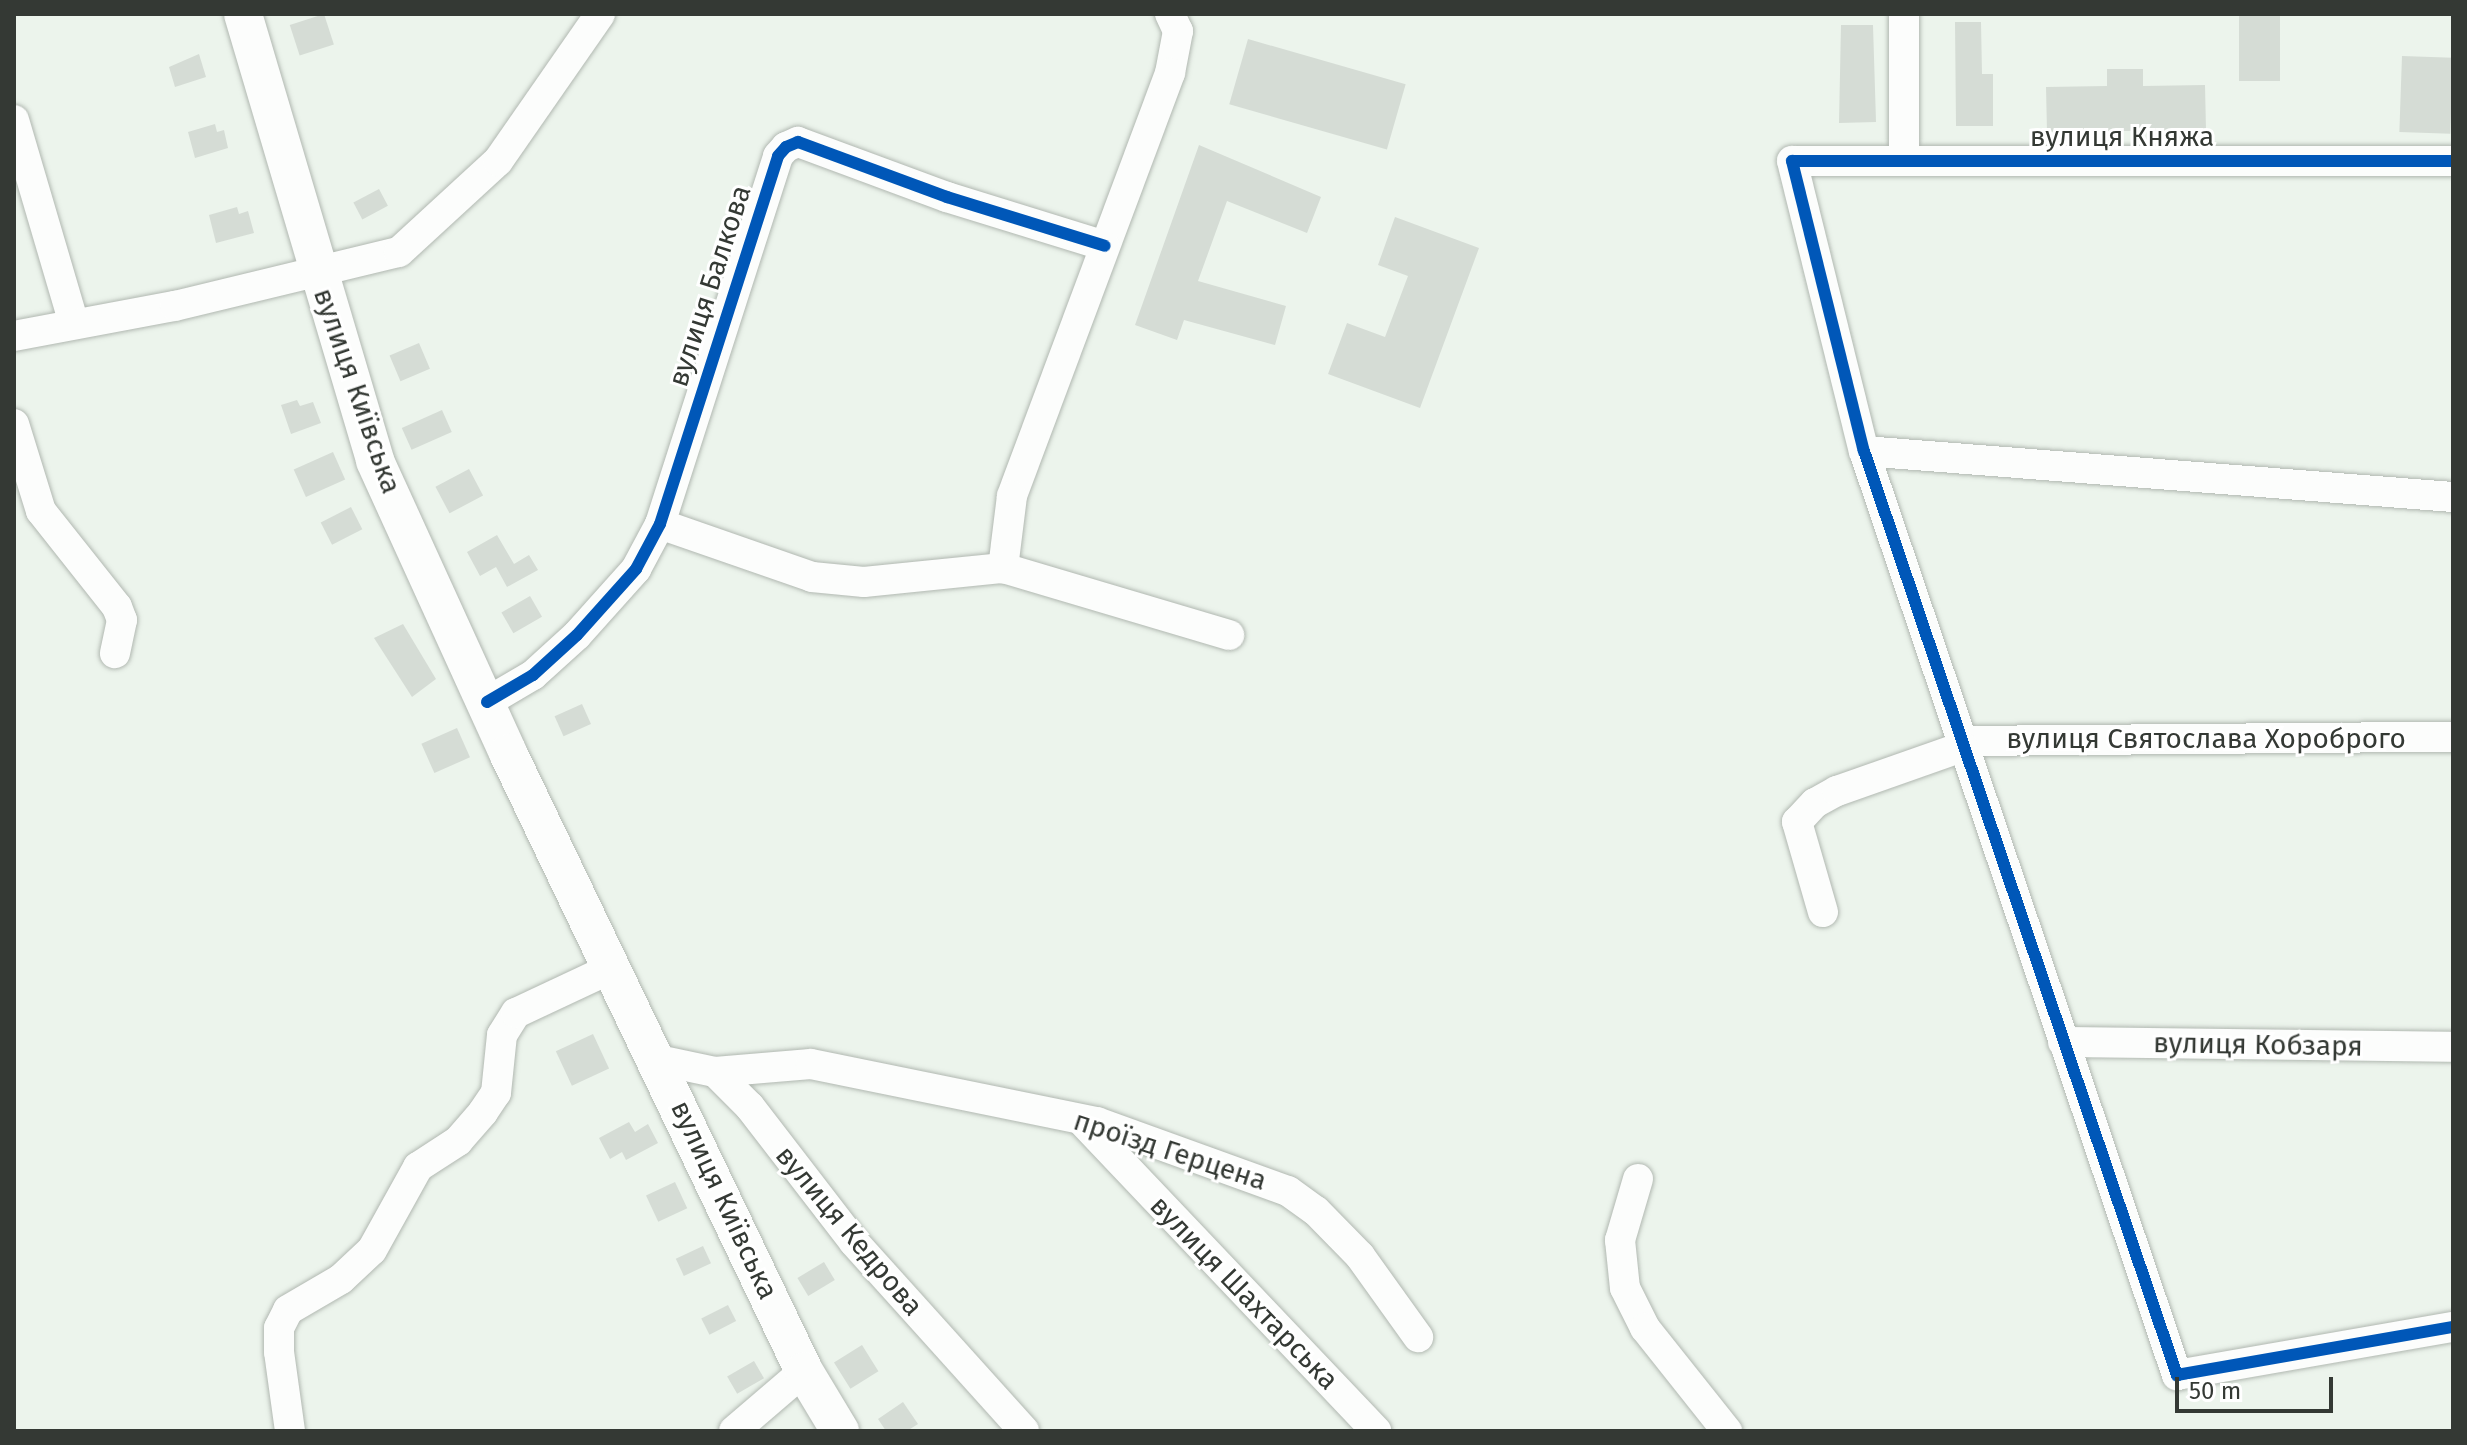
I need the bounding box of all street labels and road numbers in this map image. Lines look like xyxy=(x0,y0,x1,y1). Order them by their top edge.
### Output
street label: вулиця Княжа xyxy=(2030,120,2214,154)
street label: вулиця Балкова xyxy=(662,181,758,391)
street label: вулиця Київська xyxy=(306,284,408,498)
street label: вулиця Святослава Хороброго xyxy=(2006,722,2406,756)
street label: вулиця Кобзаря xyxy=(2153,1026,2363,1064)
street label: вулиця Київська xyxy=(663,1095,785,1305)
street label: проїзд Герцена xyxy=(1069,1104,1271,1198)
street label: вулиця Кедрова xyxy=(768,1139,930,1323)
street label: вулиця Шахтарська xyxy=(1143,1189,1345,1397)

